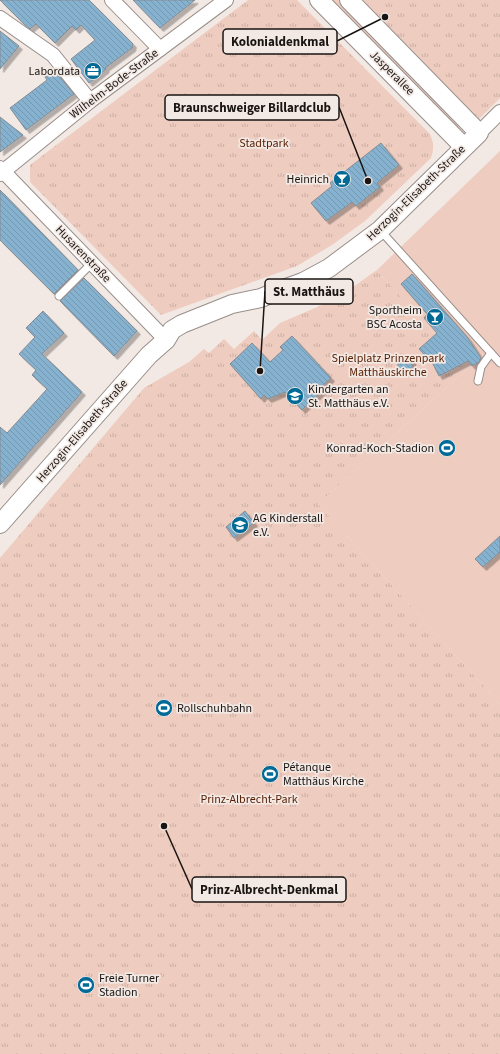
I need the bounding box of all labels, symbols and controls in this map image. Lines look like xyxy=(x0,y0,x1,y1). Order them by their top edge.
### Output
callout: Kolonialdenkmal xyxy=(223,29,337,54)
text: Kolonialdenkmal xyxy=(231,33,329,51)
street label: Wilhelm-Bode-Straße xyxy=(66,45,162,123)
street label: Jasperallee xyxy=(366,47,418,99)
office icon: Labordata xyxy=(83,61,103,81)
place label: Labordata xyxy=(29,63,80,80)
callout: Braunschweiger Billardclub xyxy=(165,95,339,120)
text: Braunschweiger Billardclub xyxy=(173,99,331,117)
park label: Stadtpark xyxy=(239,135,289,152)
street label: Herzogin-Elisabeth-Straße xyxy=(363,141,469,245)
bar icon: Heinrich xyxy=(332,169,352,189)
place label: Heinrich xyxy=(287,171,329,188)
street label: Husarenstraße xyxy=(51,222,115,286)
callout: St. Matthäus xyxy=(265,279,353,304)
text: St. Matthäus xyxy=(273,283,345,301)
place label: Sportheim BSC Acosta xyxy=(367,302,422,333)
bar icon: Sportheim BSC Acosta xyxy=(425,307,445,327)
park label: Spielplatz Prinzenpark Matthäuskirche xyxy=(332,350,444,381)
street label: Herzogin-Elisabeth-Straße xyxy=(32,376,132,486)
place label: Kindergarten an St. Matthäus e.V. xyxy=(308,381,389,412)
school or university icon: Kindergarten an St. Matthäus e.V. xyxy=(285,386,305,406)
sports icon: Konrad-Koch-Stadion xyxy=(437,438,457,458)
place label: Konrad-Koch-Stadion xyxy=(326,440,434,457)
place label: AG Kinderstall e.V. xyxy=(253,510,323,541)
school or university icon: AG Kinderstall e.V. xyxy=(230,515,250,535)
sports icon: Rollschuhbahn xyxy=(154,698,174,718)
place label: Rollschuhbahn xyxy=(177,700,252,717)
place label: Pétanque Matthäus Kirche xyxy=(283,759,364,790)
sports icon: Pétanque Matthäus Kirche xyxy=(260,764,280,784)
park label: Prinz-Albrecht-Park xyxy=(200,791,298,808)
callout: Prinz-Albrecht-Denkmal xyxy=(192,877,346,902)
text: Prinz-Albrecht-Denkmal xyxy=(200,881,338,899)
place label: Freie Turner Stadion xyxy=(99,970,160,1001)
sports icon: Freie Turner Stadion xyxy=(76,975,96,995)

